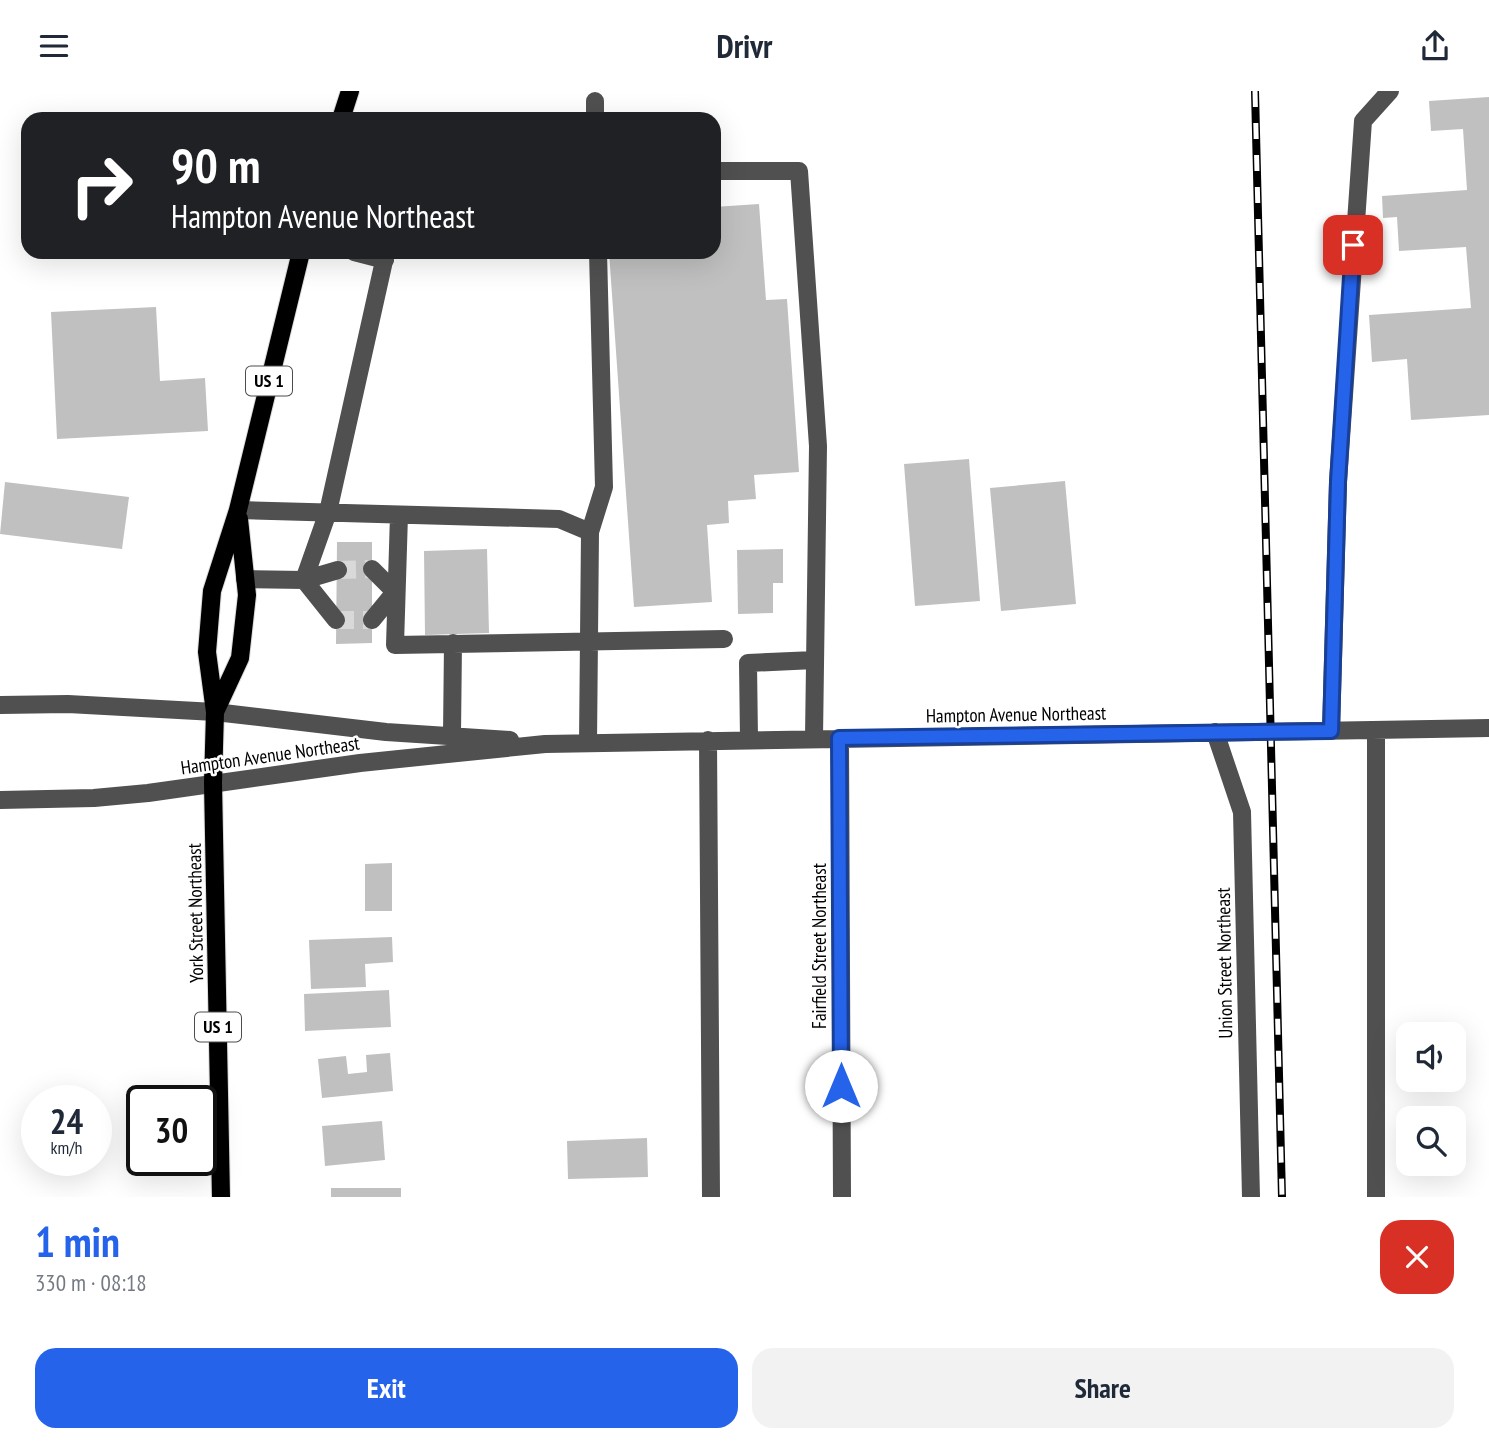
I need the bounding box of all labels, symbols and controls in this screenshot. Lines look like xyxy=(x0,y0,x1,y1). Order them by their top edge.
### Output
text: Drivr xyxy=(717,25,772,67)
icon: menu xyxy=(35,27,73,65)
icon: share xyxy=(1416,27,1454,65)
text: 90 m xyxy=(171,133,260,197)
icon: right xyxy=(56,140,147,231)
text: Hampton Avenue Northeast xyxy=(171,195,475,237)
pin xyxy=(1323,215,1383,275)
icon: arrive xyxy=(1334,226,1372,264)
road number: US 1 xyxy=(246,367,292,395)
street label: Hampton Avenue Northeast xyxy=(926,700,1107,728)
street label: Hampton Avenue Northeast xyxy=(179,730,362,779)
street label: York Street Northeast xyxy=(182,842,208,983)
street label: Fairfield Street Northeast xyxy=(807,862,831,1029)
street label: Union Street Northeast xyxy=(1211,886,1237,1039)
road number: US 1 xyxy=(195,1013,241,1042)
map controls xyxy=(1396,1022,1466,1176)
button: sound xyxy=(1396,1022,1466,1092)
position arrow xyxy=(804,1049,878,1123)
speed limit sign: 30 xyxy=(126,1085,217,1176)
text: 24 xyxy=(50,1098,83,1144)
button: search xyxy=(1396,1106,1466,1176)
text: km/h xyxy=(51,1136,82,1159)
text: 1 min xyxy=(35,1214,120,1269)
button: close xyxy=(1380,1220,1454,1294)
text: 330 m · 08:18 xyxy=(35,1268,147,1297)
button: Exit xyxy=(35,1348,738,1428)
button: Share xyxy=(752,1348,1454,1428)

